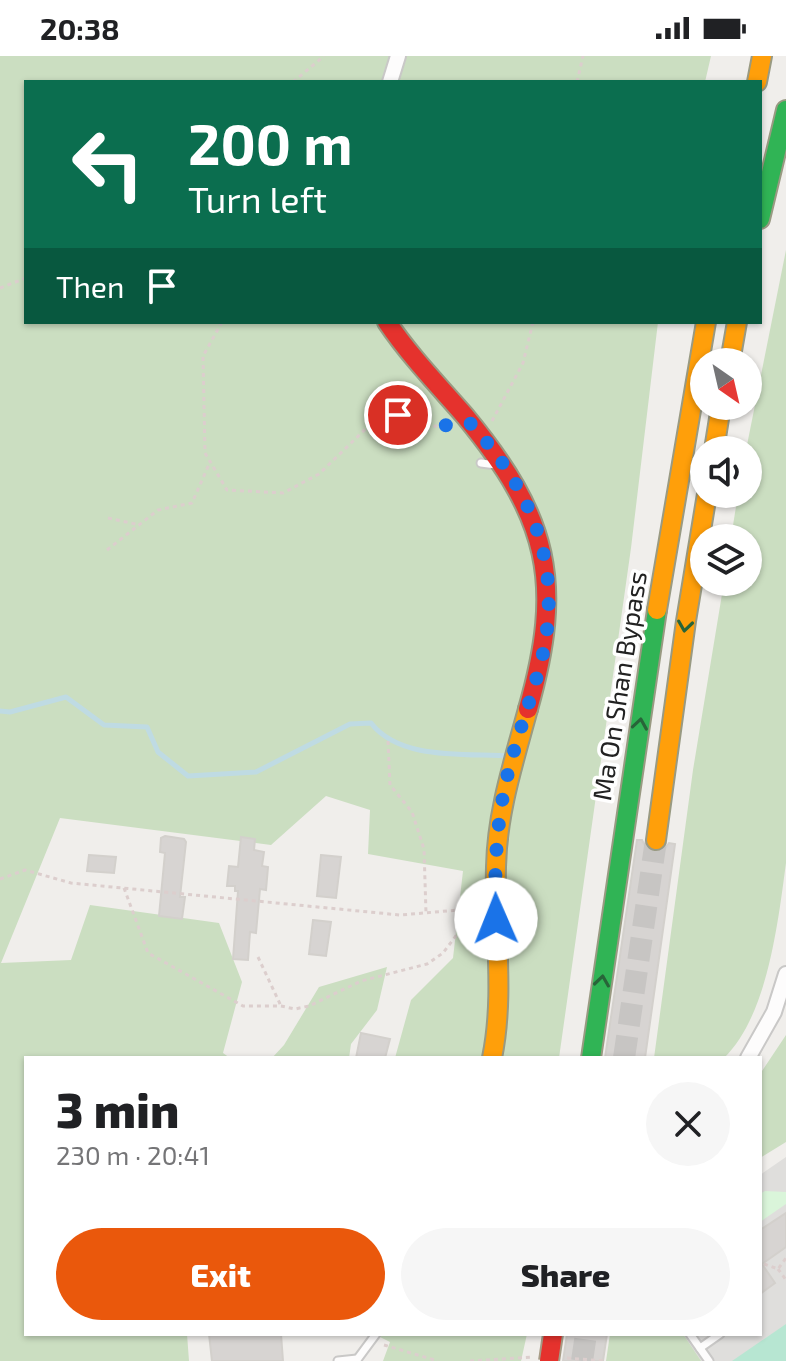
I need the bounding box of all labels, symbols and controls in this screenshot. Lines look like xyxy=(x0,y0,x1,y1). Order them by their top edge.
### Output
text: 20:38 xyxy=(40,10,120,46)
text: 200 m xyxy=(188,109,353,176)
icon: left xyxy=(56,112,160,216)
text: Turn left xyxy=(188,177,327,220)
icon: arrive xyxy=(140,264,184,308)
text: Then xyxy=(56,268,124,304)
north arrow xyxy=(690,348,762,420)
map controls xyxy=(690,348,762,596)
pin xyxy=(364,381,432,449)
icon: arrive xyxy=(376,393,420,437)
button: sound xyxy=(690,436,762,508)
button: layers xyxy=(690,524,762,596)
street label: Ma On Shan Bypass xyxy=(585,569,652,803)
one-way arrow xyxy=(677,619,694,633)
one-way arrow xyxy=(631,717,648,730)
position arrow xyxy=(454,877,538,961)
one-way arrow xyxy=(593,974,610,988)
text: 3 min xyxy=(56,1080,179,1138)
button: close xyxy=(646,1082,730,1166)
text: 230 m · 20:41 xyxy=(56,1139,210,1170)
button: Exit xyxy=(56,1228,385,1320)
button: Share xyxy=(401,1228,730,1320)

